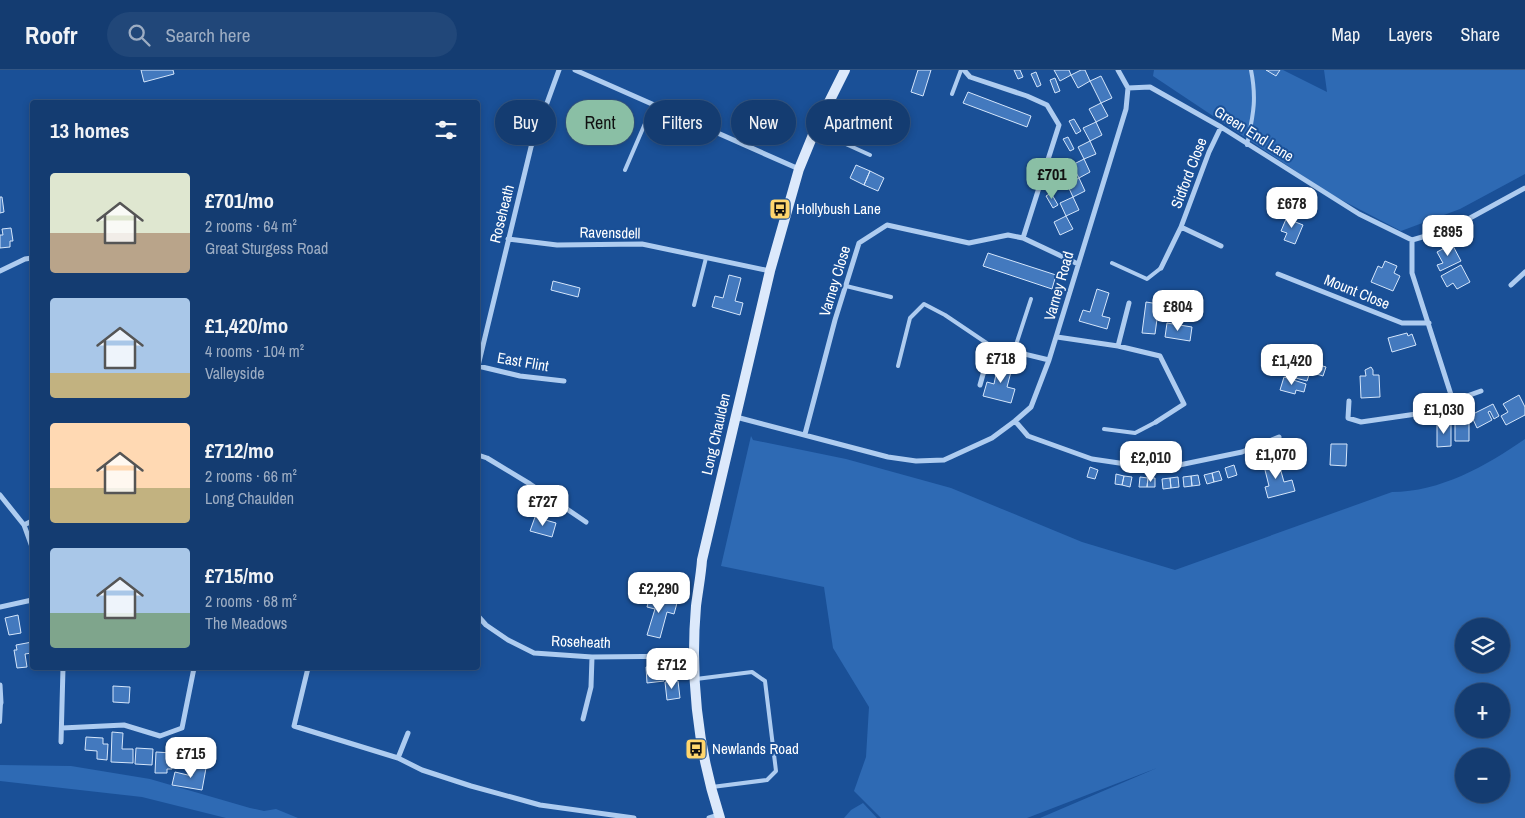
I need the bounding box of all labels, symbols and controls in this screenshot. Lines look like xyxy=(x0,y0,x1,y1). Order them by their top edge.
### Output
search box xyxy=(107,12,457,57)
text: Roofr xyxy=(25,19,77,51)
icon: search xyxy=(125,21,153,49)
text: Search here xyxy=(165,22,250,48)
text: Map xyxy=(1332,22,1360,47)
text: Layers xyxy=(1388,22,1433,47)
text: Share xyxy=(1461,22,1500,47)
chip: Buy xyxy=(495,100,556,145)
chip: Rent xyxy=(566,100,634,145)
chip: Filters xyxy=(644,100,721,145)
chip: New xyxy=(731,100,796,145)
chip: Apartment xyxy=(806,100,910,145)
street label: Green End Lane xyxy=(1210,101,1298,166)
text: 13 homes xyxy=(50,116,129,145)
icon: filters xyxy=(432,116,460,144)
street label: Sidford Close xyxy=(1165,134,1212,211)
pin: £701 xyxy=(1022,158,1082,200)
text: £701 xyxy=(1037,163,1067,185)
street label: Roseheath xyxy=(484,182,519,245)
text: £701/mo xyxy=(205,186,274,215)
pin: £678 xyxy=(1262,186,1322,229)
text: £678 xyxy=(1277,192,1307,214)
icon: home xyxy=(90,193,150,253)
bus stop icon: Hollybush Lane xyxy=(768,197,792,221)
place label: Hollybush Lane xyxy=(796,198,881,219)
pin: £895 xyxy=(1418,214,1478,257)
text: 2 rooms · 64 m² xyxy=(205,215,297,237)
text: £895 xyxy=(1433,220,1463,242)
street label: Ravensdell xyxy=(579,221,641,244)
text: Great Sturgess Road xyxy=(205,237,328,259)
street label: Varney Close xyxy=(814,243,855,319)
street label: Varney Road xyxy=(1039,249,1078,323)
street label: Mount Close xyxy=(1321,269,1393,314)
pin: £804 xyxy=(1148,290,1208,332)
text: £804 xyxy=(1163,295,1193,317)
text: £1,420/mo xyxy=(205,311,288,340)
icon: home xyxy=(90,318,150,378)
text: 4 rooms · 104 m² xyxy=(205,340,304,362)
pin: £718 xyxy=(971,342,1031,384)
pin: £1,420 xyxy=(1251,344,1333,386)
street label: East Flint xyxy=(496,347,551,376)
text: £718 xyxy=(986,347,1016,369)
text: £1,420 xyxy=(1272,349,1312,371)
text: Valleyside xyxy=(205,362,265,384)
street label: Long Chaulden xyxy=(696,391,735,477)
pin: £1,030 xyxy=(1403,392,1485,435)
text: £1,030 xyxy=(1424,398,1464,420)
text: £712/mo xyxy=(205,436,274,465)
pin: £1,070 xyxy=(1235,438,1317,480)
pin: £2,010 xyxy=(1110,440,1192,483)
icon: home xyxy=(90,443,150,503)
text: £1,070 xyxy=(1256,443,1296,465)
text: £2,010 xyxy=(1131,446,1171,468)
text: 2 rooms · 66 m² xyxy=(205,465,297,487)
pin: £727 xyxy=(513,484,573,527)
text: Long Chaulden xyxy=(205,487,294,509)
text: £727 xyxy=(528,490,558,512)
text: £715/mo xyxy=(205,561,274,590)
icon: home xyxy=(90,568,150,628)
pin: £2,290 xyxy=(618,572,700,614)
text: £2,290 xyxy=(639,577,679,599)
text: 2 rooms · 68 m² xyxy=(205,590,297,612)
text: The Meadows xyxy=(205,612,287,634)
map controls xyxy=(1455,618,1510,803)
button: layers xyxy=(1455,618,1510,673)
street label: Roseheath xyxy=(551,630,611,653)
pin: £712 xyxy=(642,648,702,690)
text: £712 xyxy=(657,653,687,675)
button: + xyxy=(1455,683,1510,738)
pin: £715 xyxy=(161,736,221,779)
bus stop icon: Newlands Road xyxy=(684,737,708,761)
place label: Newlands Road xyxy=(712,738,799,759)
text: £715 xyxy=(176,742,206,764)
button: − xyxy=(1455,748,1510,803)

